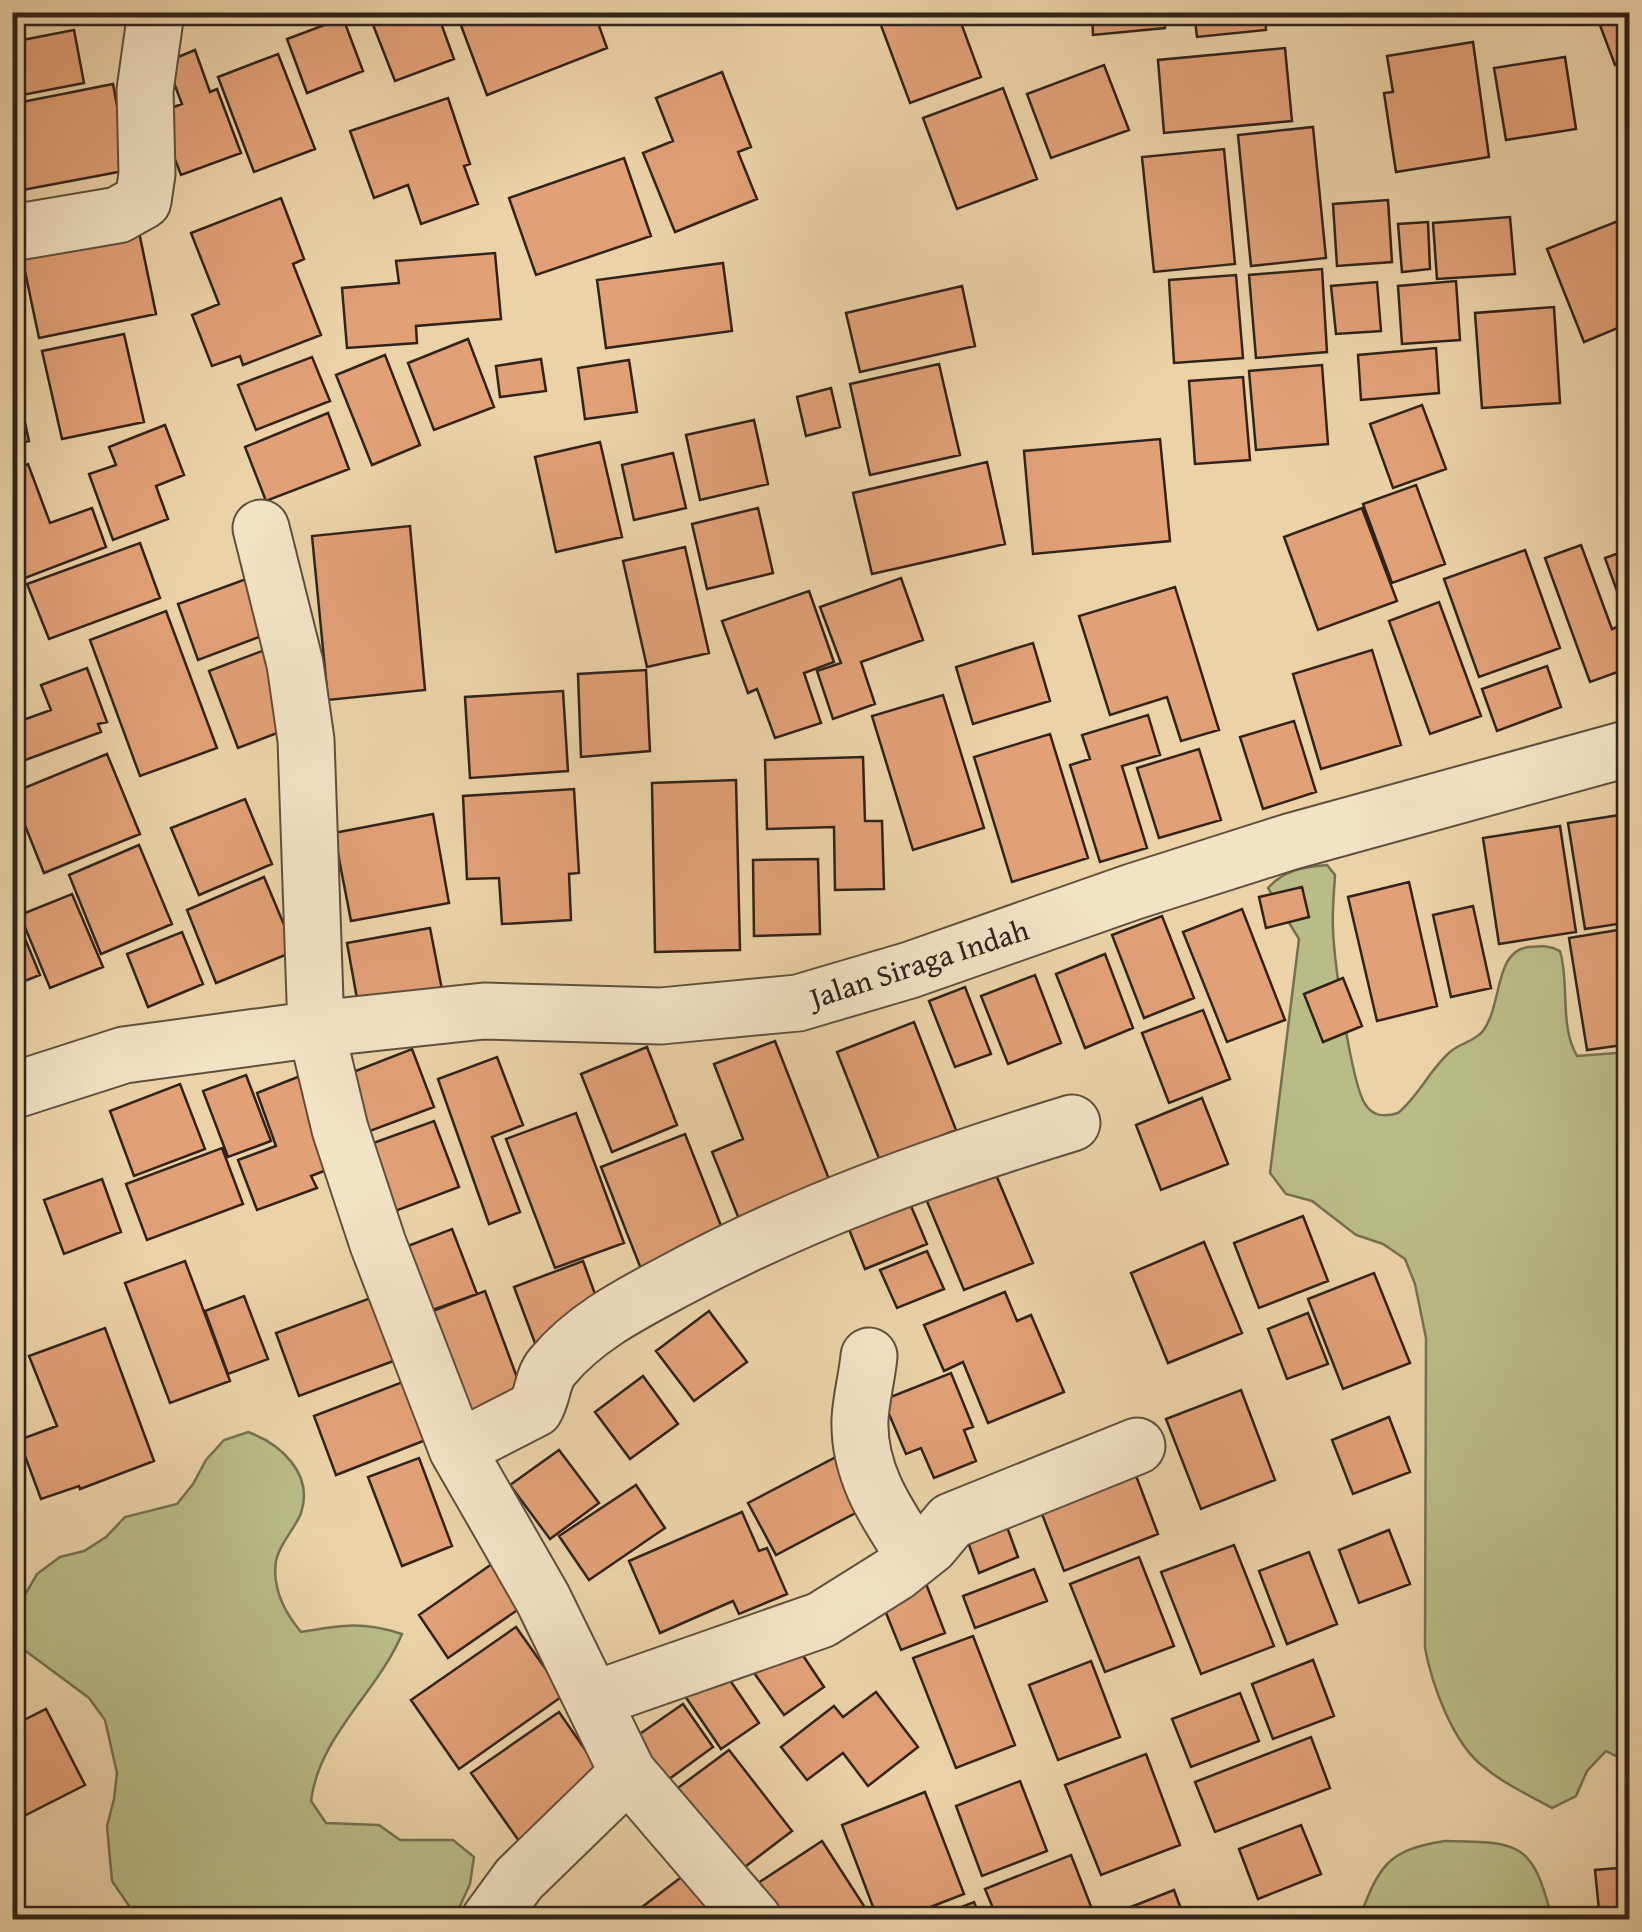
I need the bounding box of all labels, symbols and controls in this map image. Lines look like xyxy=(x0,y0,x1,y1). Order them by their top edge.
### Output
street label: Jalan Siraga Indah xyxy=(800,907,1034,1020)

